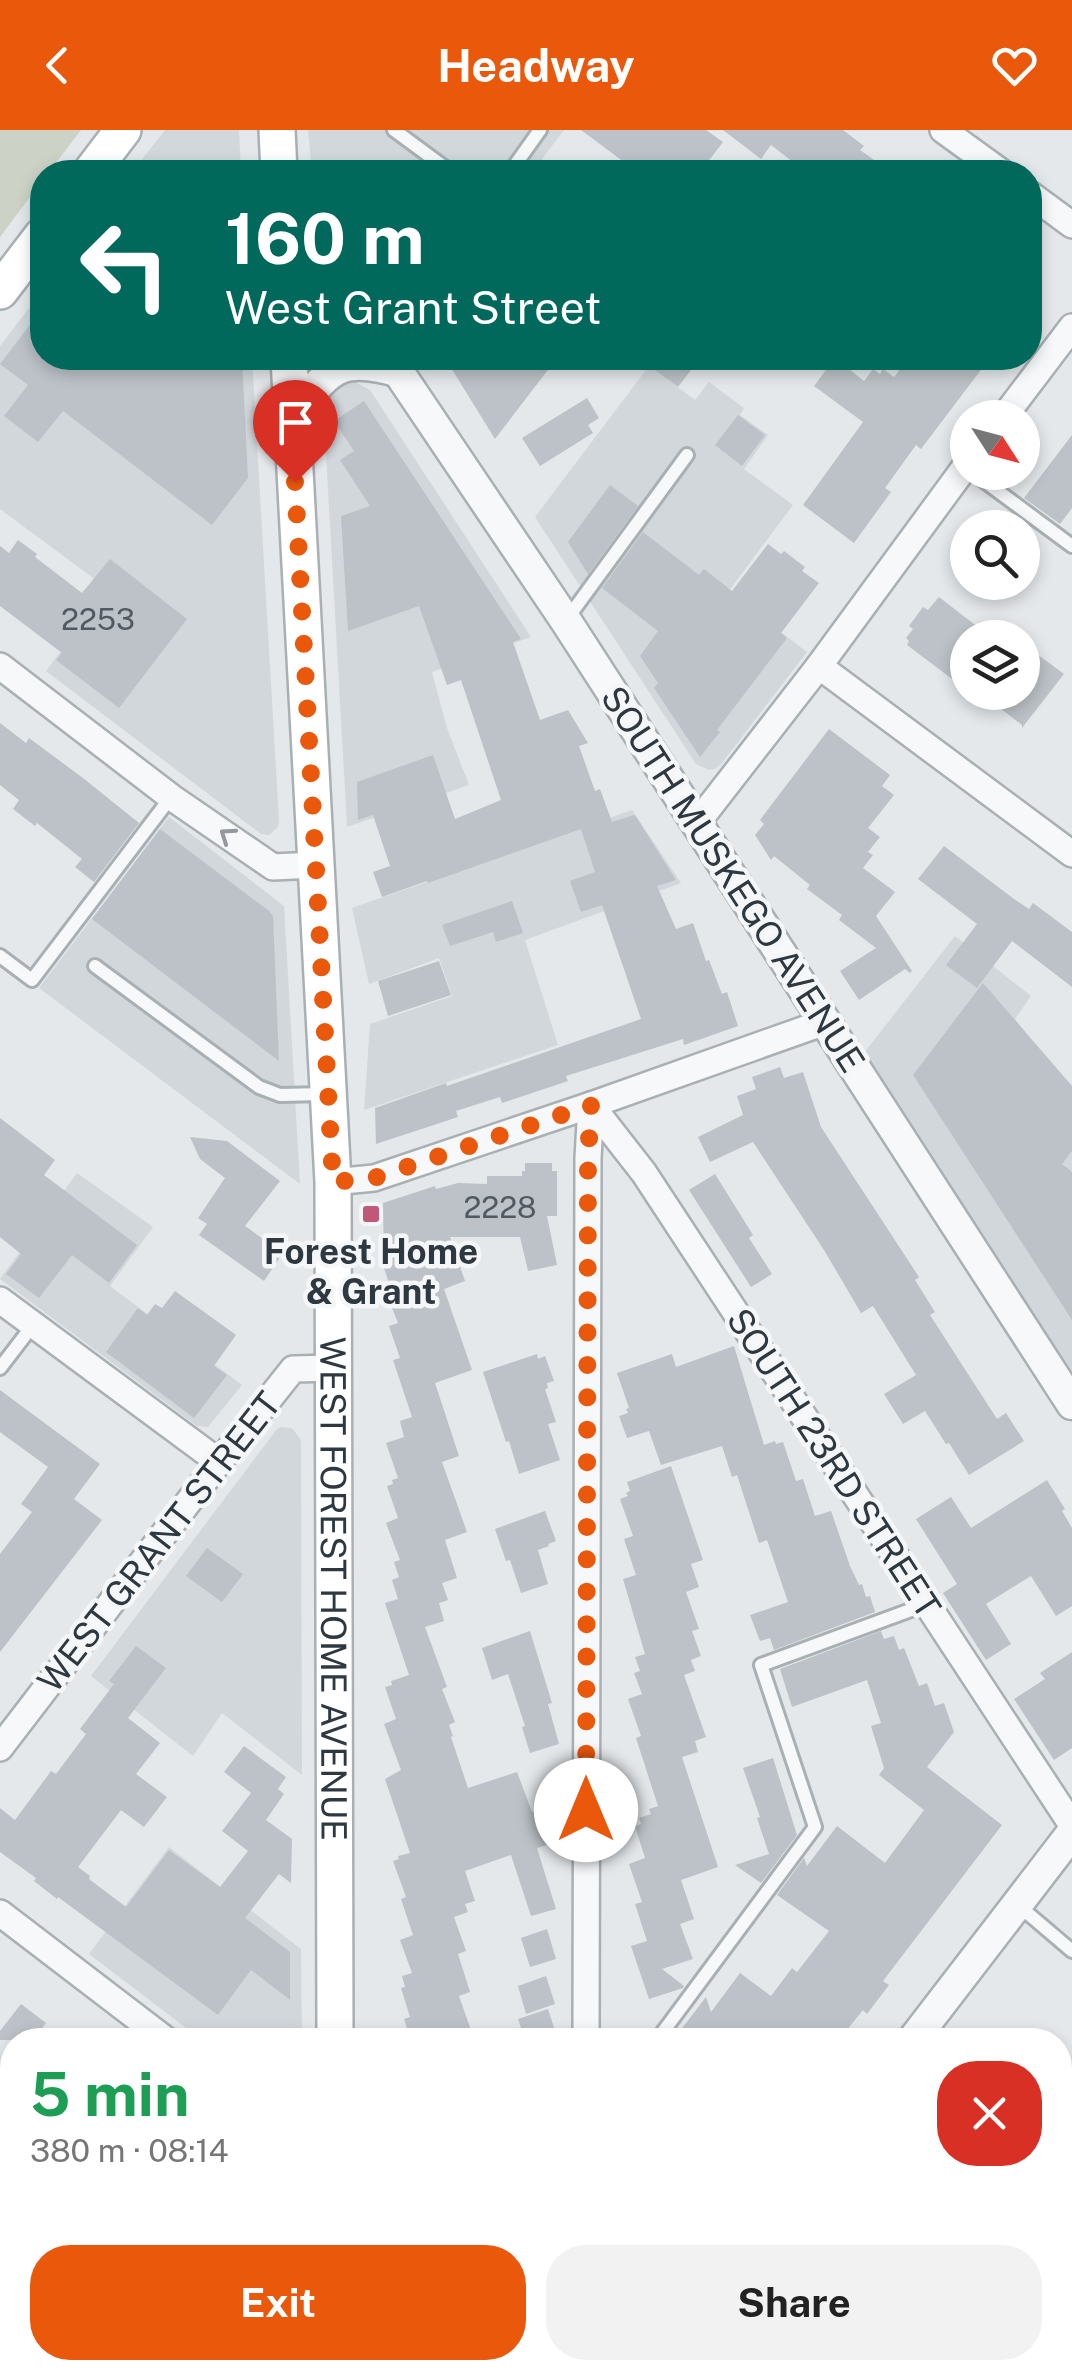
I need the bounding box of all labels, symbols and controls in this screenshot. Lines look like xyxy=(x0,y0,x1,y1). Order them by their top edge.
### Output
icon: back xyxy=(30,38,85,93)
icon: heart xyxy=(987,38,1042,93)
text: Headway xyxy=(437,39,635,92)
text: 160 m xyxy=(225,197,425,280)
icon: left xyxy=(60,200,190,330)
text: West Grant Street xyxy=(225,281,601,334)
pin xyxy=(253,380,338,483)
icon: arrive xyxy=(268,395,323,450)
north arrow xyxy=(950,400,1040,490)
map controls xyxy=(950,400,1040,710)
button: search xyxy=(950,510,1040,600)
house number: 2253 xyxy=(61,601,135,637)
button: layers xyxy=(950,620,1040,710)
street label: SOUTH MUSKEGO AVENUE xyxy=(593,678,873,1080)
one-way arrow xyxy=(220,829,238,847)
house number: 2228 xyxy=(463,1189,537,1225)
marker: Forest Home & Grant xyxy=(360,1203,382,1225)
place label: Forest Home & Grant xyxy=(264,1231,478,1312)
street label: SOUTH 23RD STREET xyxy=(719,1301,949,1625)
street label: WEST FOREST HOME AVENUE xyxy=(313,1337,355,1841)
street label: WEST GRANT STREET xyxy=(29,1384,289,1700)
position arrow xyxy=(534,1758,638,1862)
text: 5 min xyxy=(30,2059,190,2130)
button: close xyxy=(937,2061,1042,2166)
text: 380 m · 08:14 xyxy=(30,2132,229,2169)
button: Exit xyxy=(30,2245,526,2360)
button: Share xyxy=(546,2245,1042,2360)

